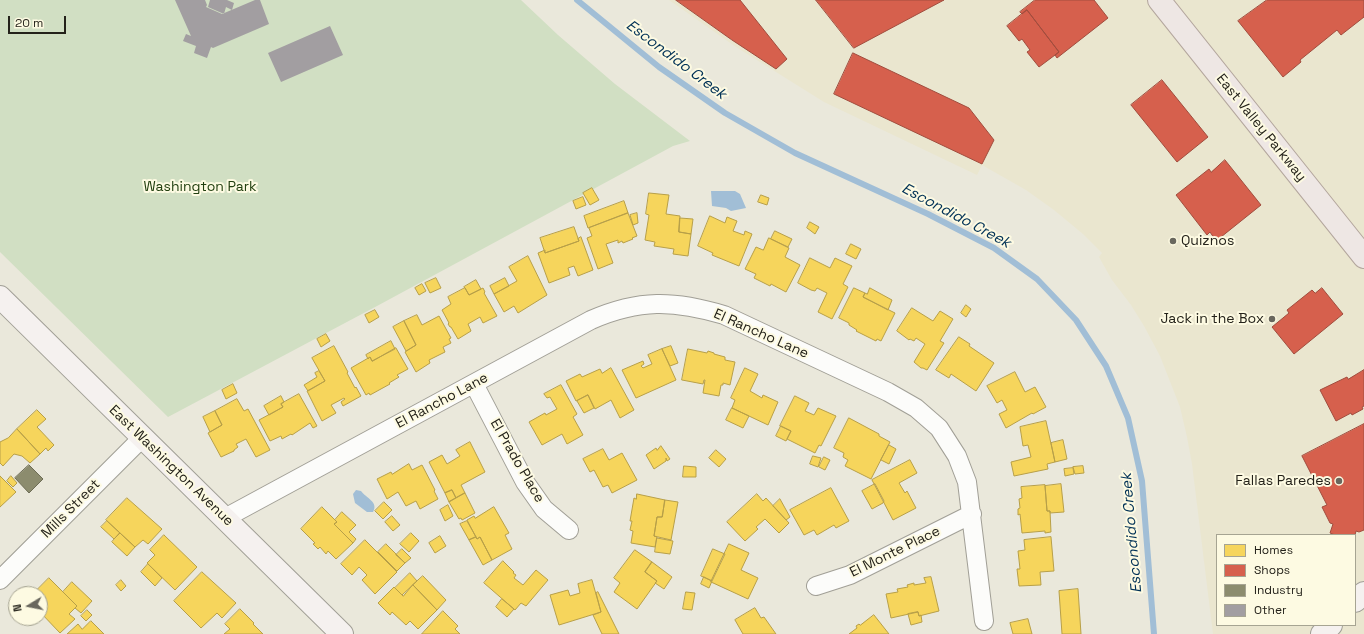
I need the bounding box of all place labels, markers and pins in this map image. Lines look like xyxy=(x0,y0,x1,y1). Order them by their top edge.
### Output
place label: Quiznos xyxy=(1181,233,1234,249)
marker: Quiznos xyxy=(1168,236,1178,246)
place label: Jack in the Box xyxy=(1160,311,1264,327)
marker: Jack in the Box xyxy=(1267,314,1277,324)
place label: Fallas Paredes xyxy=(1235,473,1331,489)
marker: Fallas Paredes xyxy=(1334,476,1344,486)

